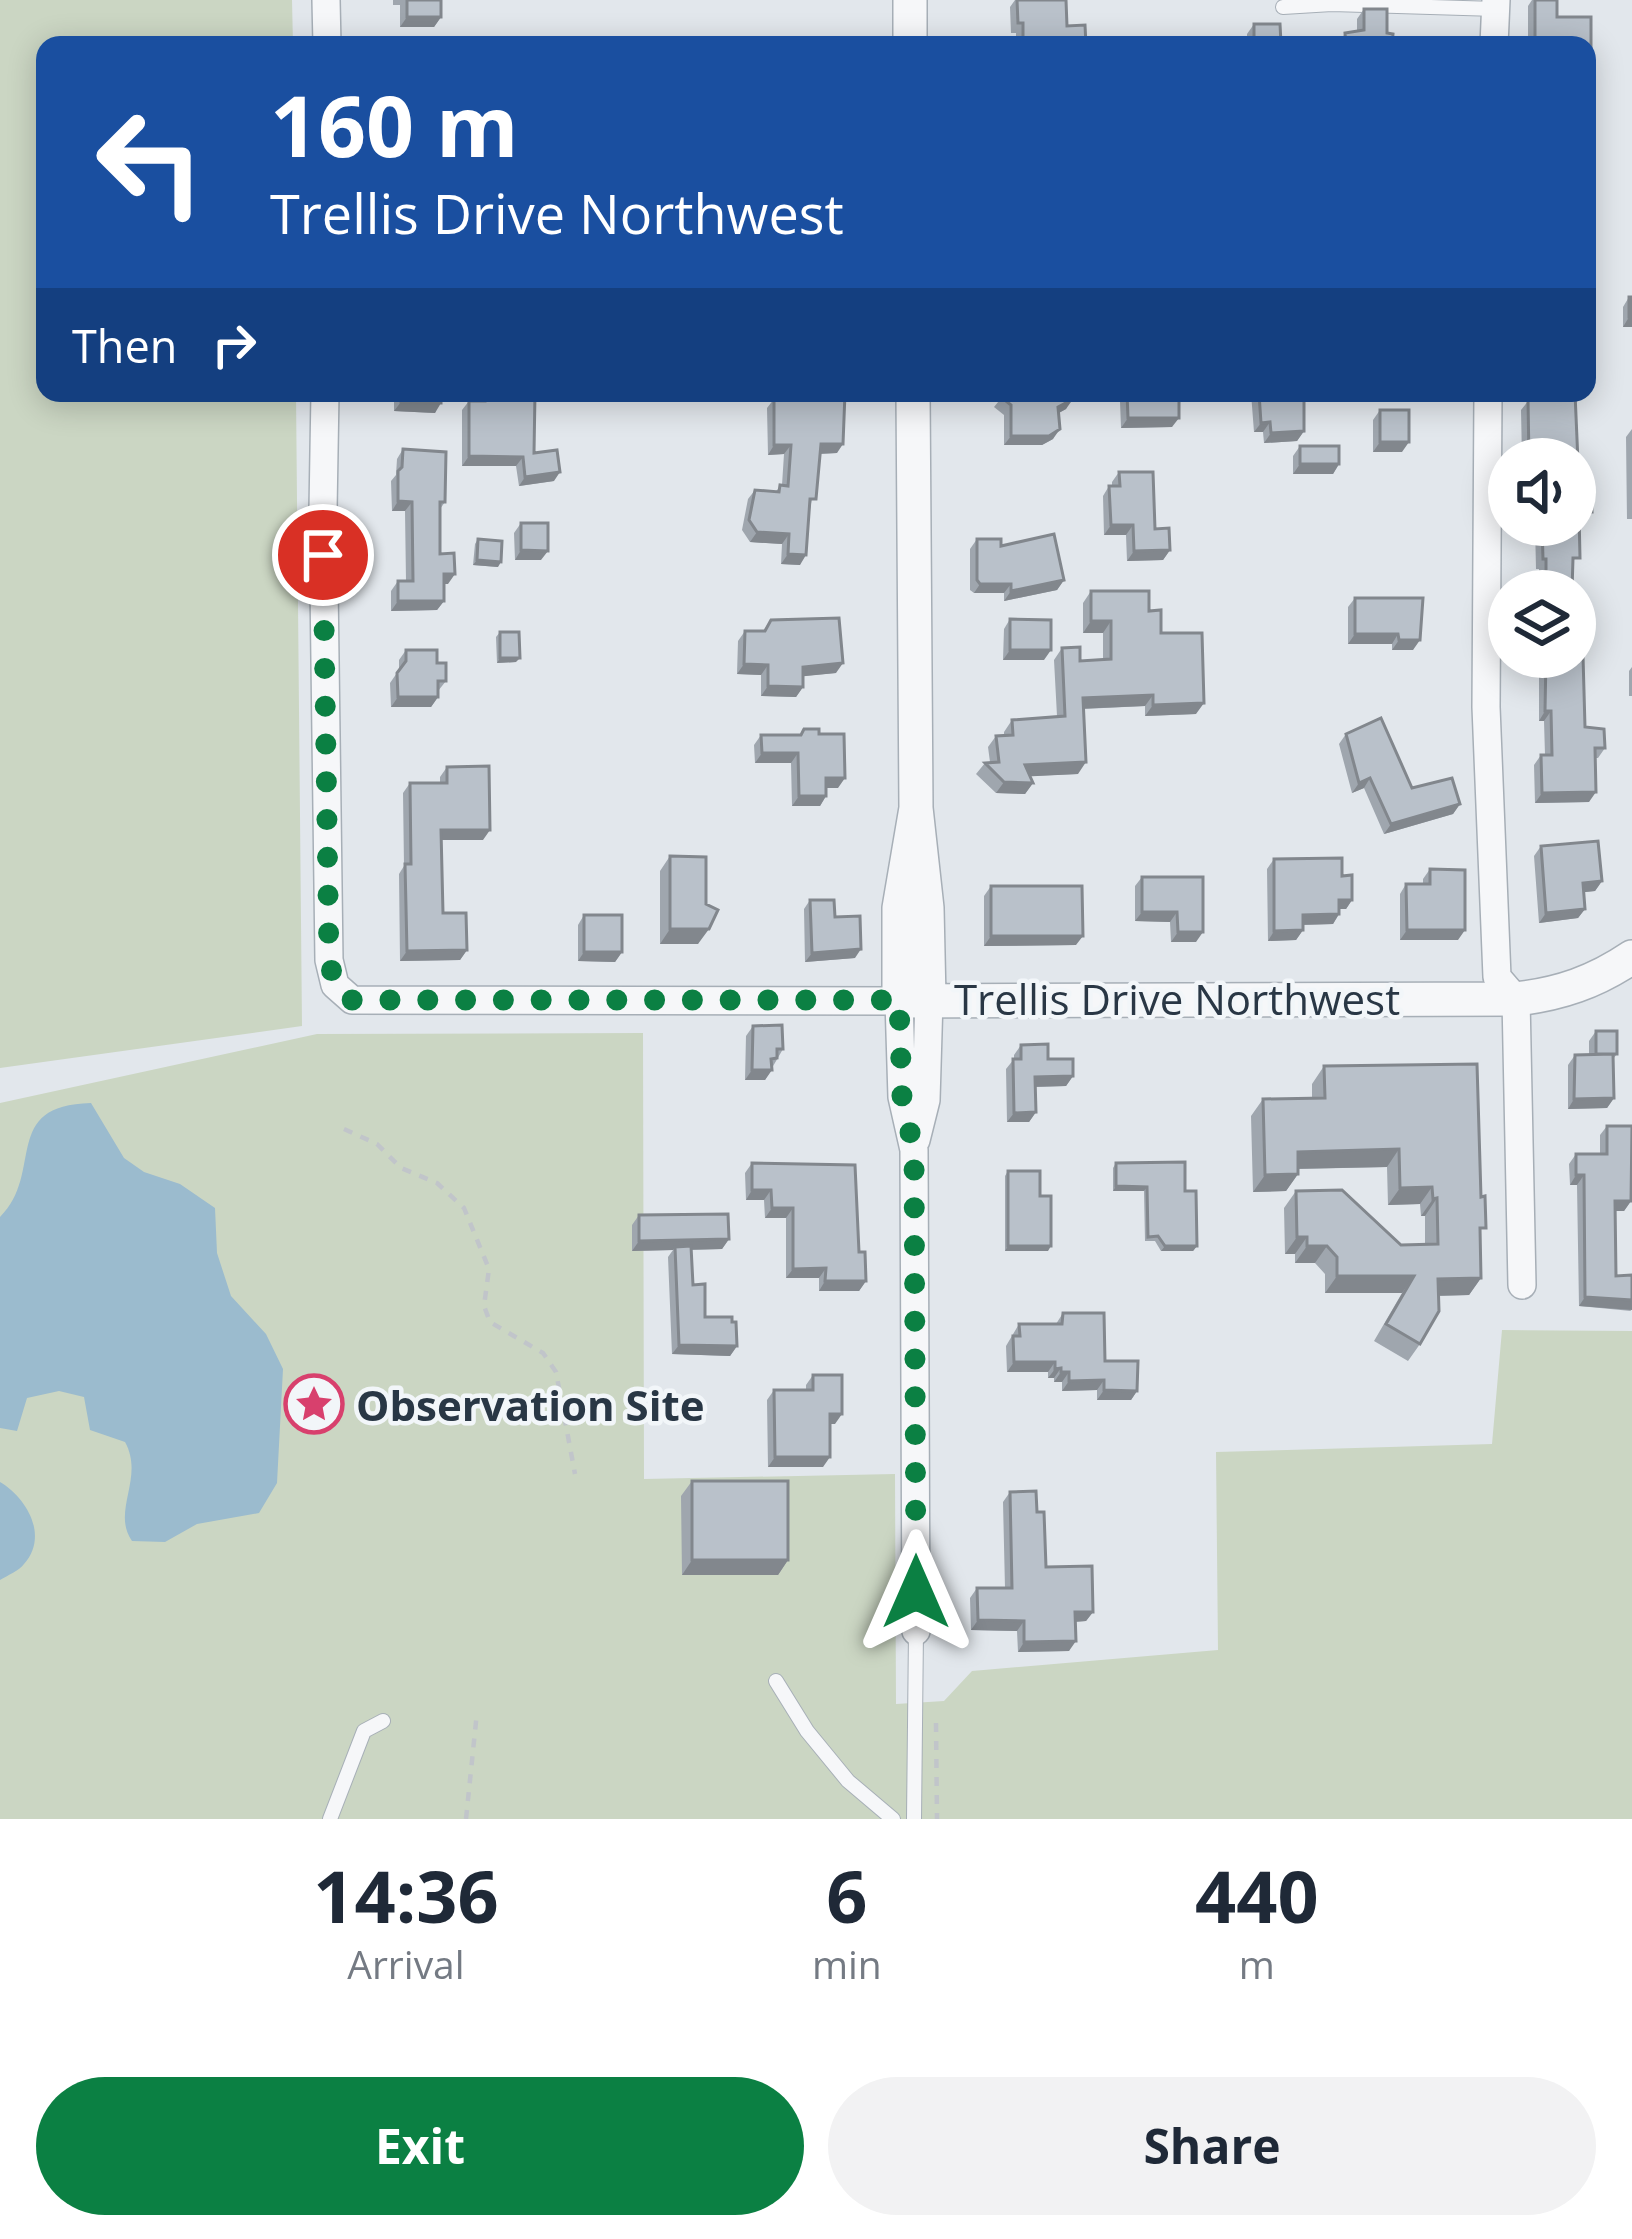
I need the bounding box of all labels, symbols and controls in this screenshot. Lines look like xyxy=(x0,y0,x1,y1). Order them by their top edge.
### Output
text: 160 m xyxy=(270,67,518,182)
icon: left xyxy=(72,84,228,240)
text: Trellis Drive Northwest xyxy=(270,176,844,250)
icon: right xyxy=(201,312,267,378)
text: Then xyxy=(72,315,177,376)
map controls xyxy=(1488,438,1596,678)
button: sound xyxy=(1488,438,1596,546)
pin xyxy=(272,504,374,606)
icon: arrive xyxy=(290,522,356,588)
button: layers xyxy=(1488,570,1596,678)
street label: Trellis Drive Northwest xyxy=(954,970,1400,1027)
place icon: Observation Site xyxy=(283,1373,345,1435)
place label: Observation Site xyxy=(356,1376,705,1433)
position arrow xyxy=(853,1529,979,1655)
text: 14:36 xyxy=(313,1846,499,1944)
text: 6 xyxy=(826,1846,867,1944)
text: 440 xyxy=(1195,1846,1319,1944)
text: Arrival xyxy=(347,1937,465,1990)
text: min xyxy=(812,1937,882,1990)
text: m xyxy=(1239,1937,1275,1990)
button: Exit xyxy=(36,2077,804,2215)
button: Share xyxy=(828,2077,1596,2215)

